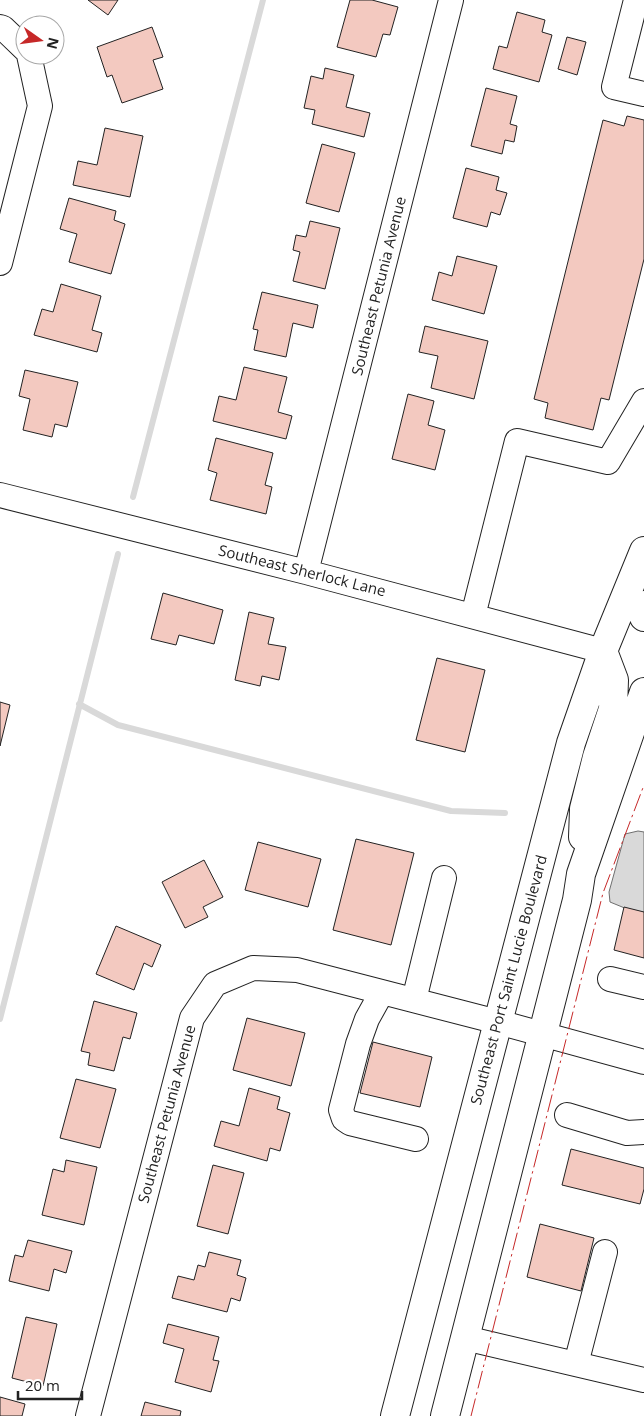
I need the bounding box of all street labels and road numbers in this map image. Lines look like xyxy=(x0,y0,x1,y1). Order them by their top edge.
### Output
street label: Southeast Petunia Avenue xyxy=(346,194,410,377)
street label: Southeast Sherlock Lane xyxy=(217,540,388,601)
street label: Southeast Port Saint Lucie Boulevard xyxy=(465,853,551,1107)
street label: Southeast Petunia Avenue xyxy=(133,1022,199,1205)

